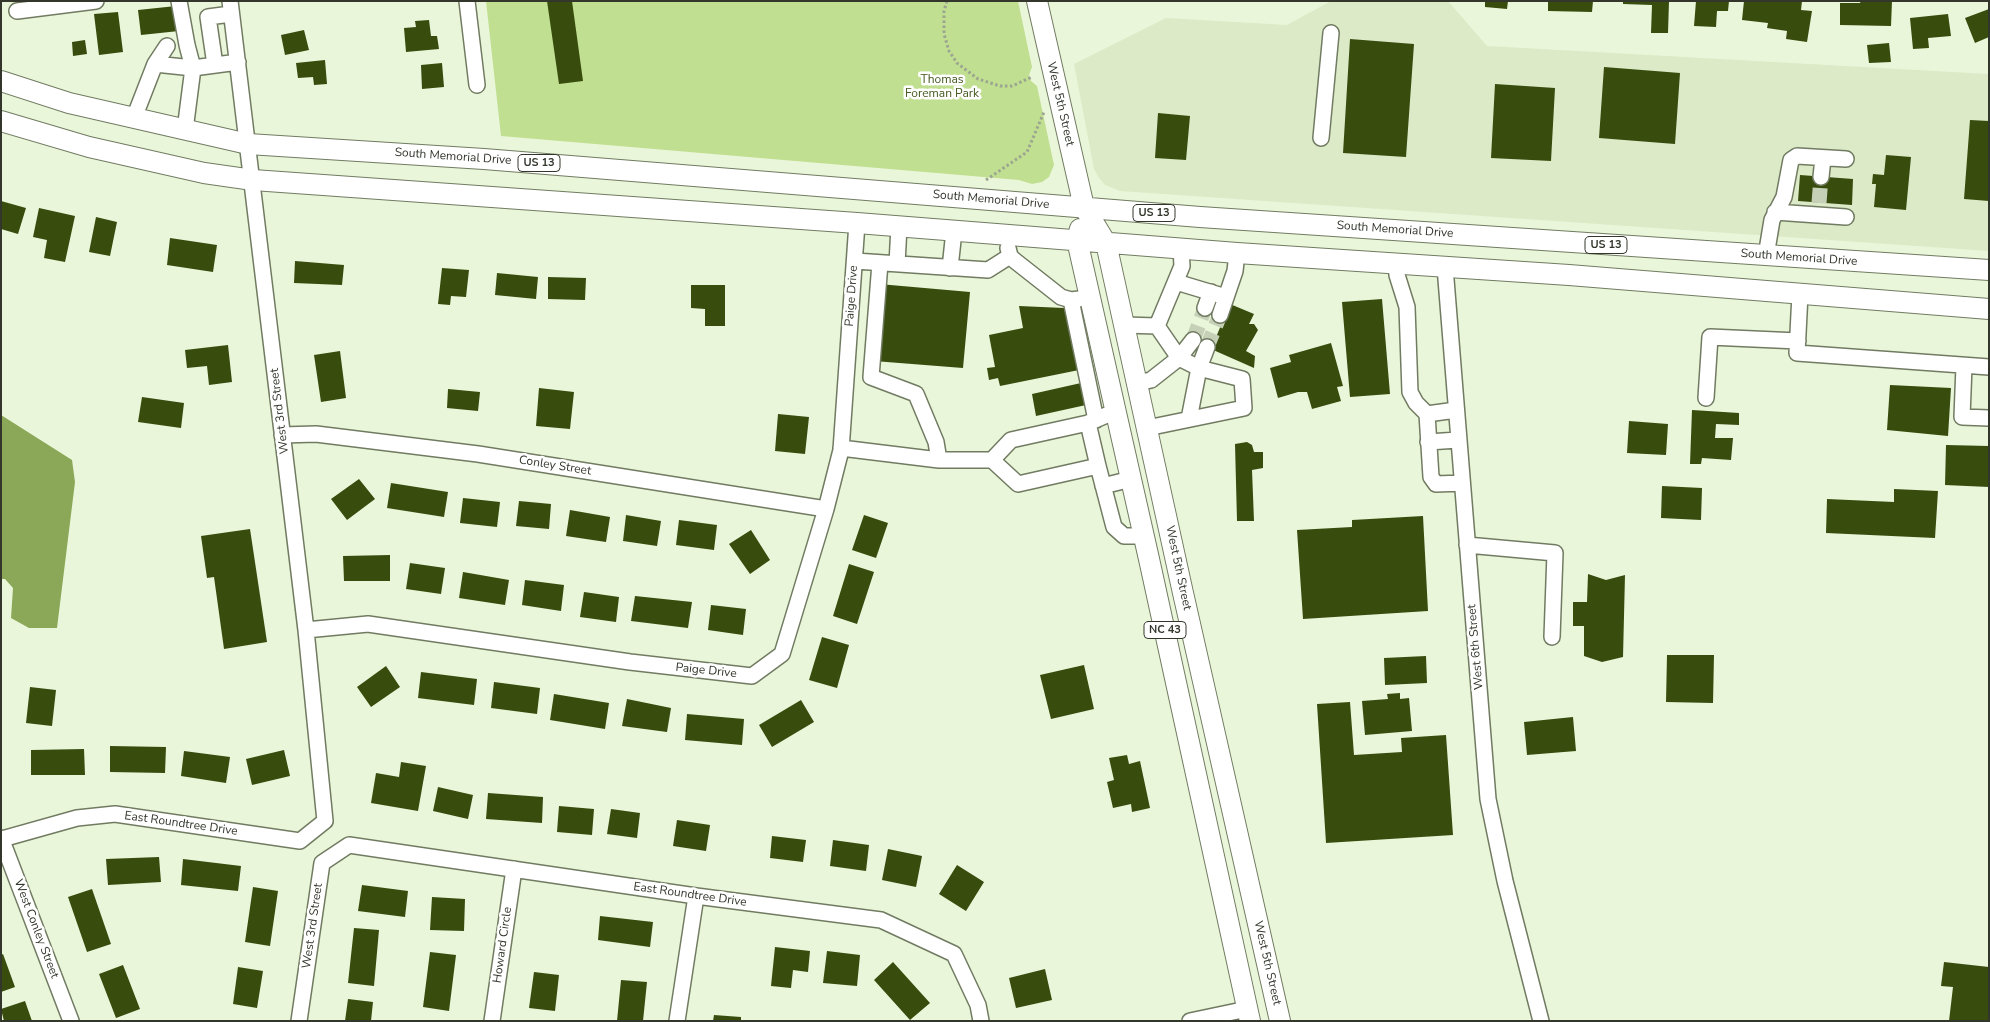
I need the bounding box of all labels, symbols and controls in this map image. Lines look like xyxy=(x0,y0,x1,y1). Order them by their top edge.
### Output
street label: West 5th Street xyxy=(1043,61,1077,147)
park label: Thomas Foreman Park xyxy=(905,73,979,101)
street label: South Memorial Drive xyxy=(394,146,512,168)
road number: US 13 xyxy=(518,154,560,172)
street label: South Memorial Drive xyxy=(932,188,1050,212)
road number: US 13 xyxy=(1133,204,1175,222)
street label: South Memorial Drive xyxy=(1336,219,1454,241)
road number: US 13 xyxy=(1585,236,1627,254)
street label: South Memorial Drive xyxy=(1740,247,1858,269)
street label: Paige Drive xyxy=(843,265,861,327)
street label: West 3rd Street xyxy=(268,367,292,455)
street label: Conley Street xyxy=(518,453,592,479)
street label: West 5th Street xyxy=(1162,524,1194,612)
street label: West 6th Street xyxy=(1465,604,1487,690)
road number: NC 43 xyxy=(1144,622,1186,638)
street label: Paige Drive xyxy=(675,661,737,681)
street label: East Roundtree Drive xyxy=(124,809,238,839)
street label: West Conley Street xyxy=(10,877,62,981)
street label: East Roundtree Drive xyxy=(633,880,747,910)
street label: West 3rd Street xyxy=(300,882,326,970)
street label: Howard Circle xyxy=(491,906,515,984)
street label: West 5th Street xyxy=(1250,920,1284,1006)

